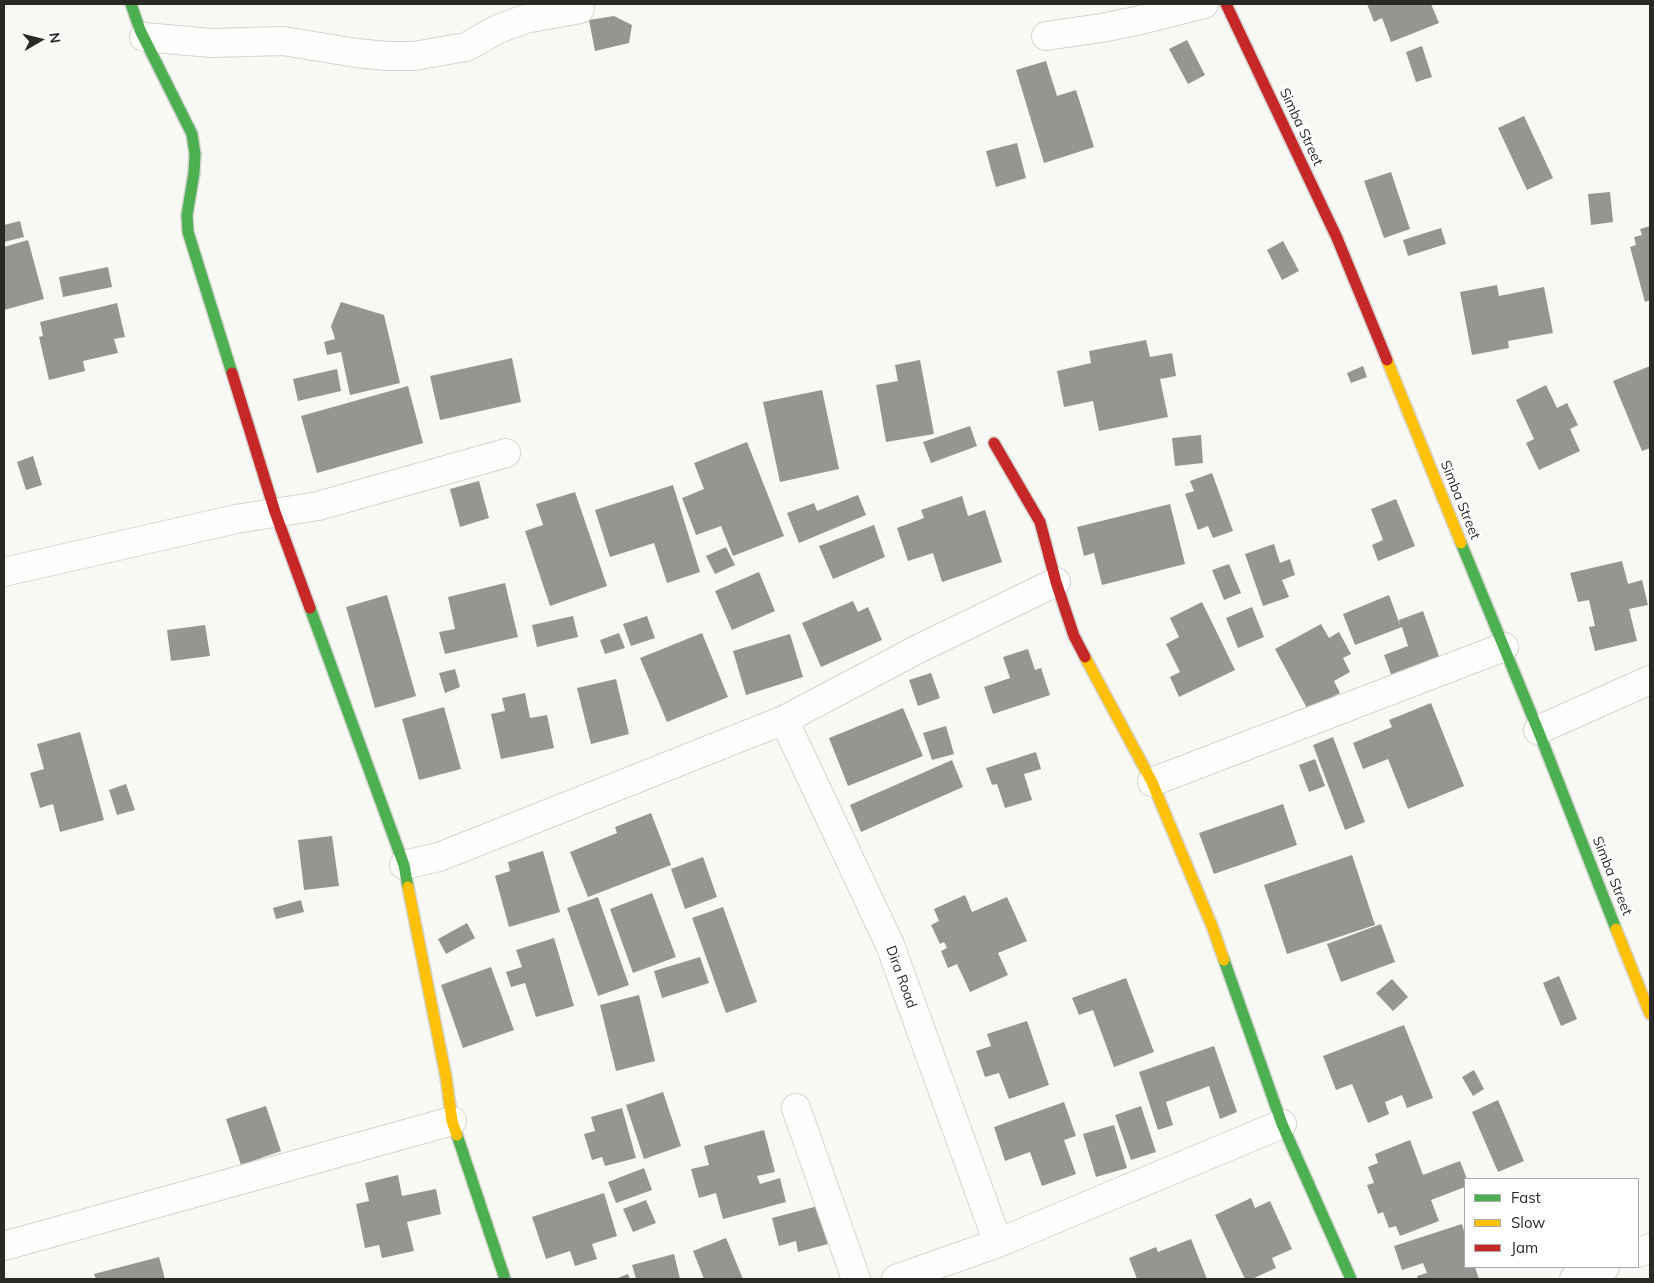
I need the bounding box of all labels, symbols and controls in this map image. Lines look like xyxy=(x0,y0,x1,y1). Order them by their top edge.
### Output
north arrow xyxy=(15,15,65,65)
text: N xyxy=(45,31,65,44)
street label: Simba Street xyxy=(1276,86,1326,168)
street label: Simba Street xyxy=(1437,458,1483,542)
street label: Simba Street xyxy=(1589,834,1635,918)
street label: Dira Road xyxy=(882,944,920,1010)
legend xyxy=(1464,1178,1639,1268)
text: Fast xyxy=(1511,1188,1541,1207)
text: Slow xyxy=(1511,1213,1545,1232)
text: Jam xyxy=(1511,1238,1538,1257)

